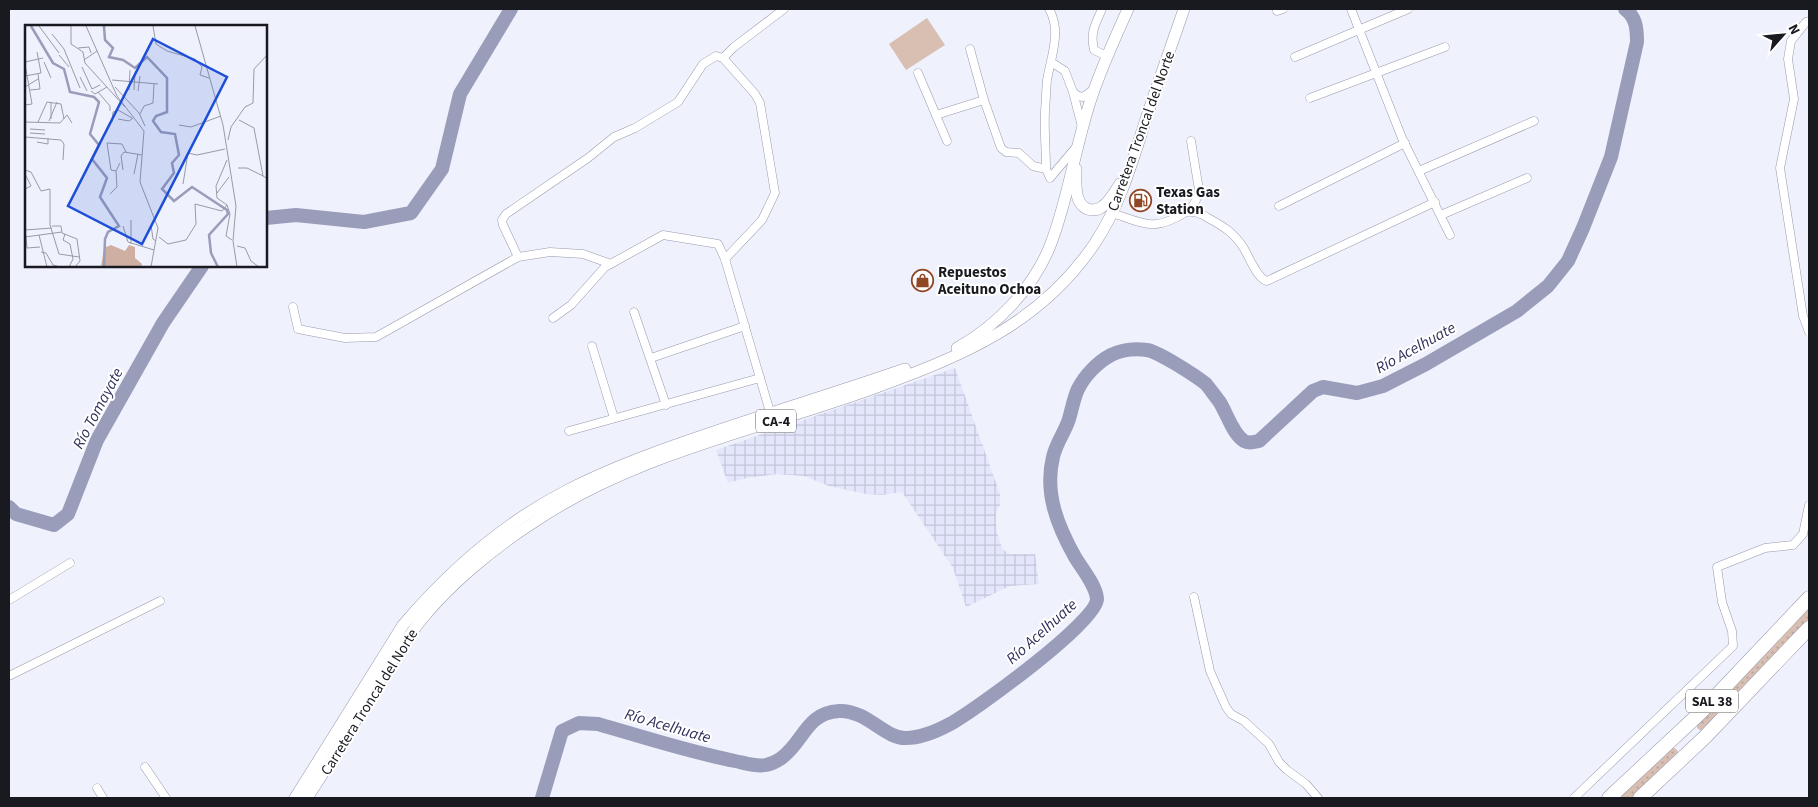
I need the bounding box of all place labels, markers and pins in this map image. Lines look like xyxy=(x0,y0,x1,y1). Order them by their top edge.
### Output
place label: Texas Gas Station xyxy=(1156,182,1220,220)
fuel station icon: Texas Gas Station xyxy=(1128,189,1152,213)
place label: Repuestos Aceituno Ochoa xyxy=(937,262,1041,300)
shop icon: Repuestos Aceituno Ochoa xyxy=(910,269,934,293)

